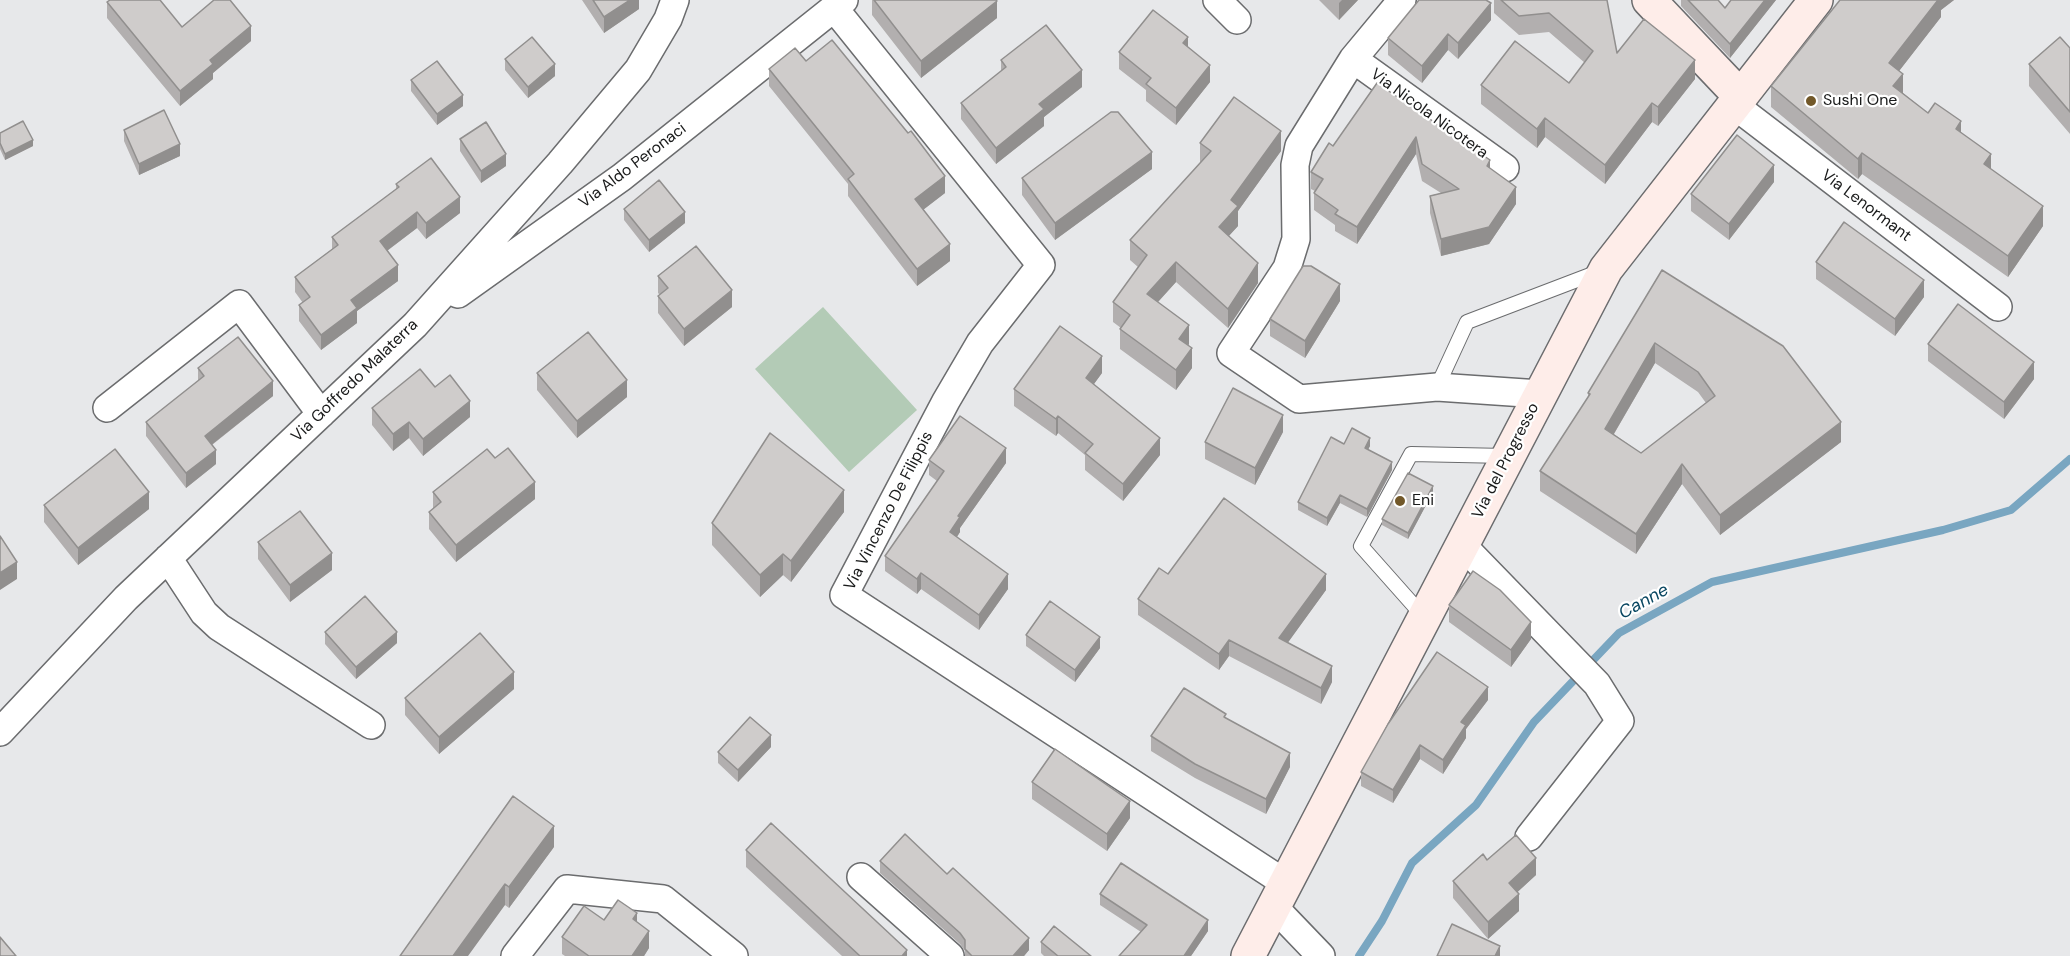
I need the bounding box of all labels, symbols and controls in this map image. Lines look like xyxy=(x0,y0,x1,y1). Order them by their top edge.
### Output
street label: Via Nicola Nicotera xyxy=(1367,65,1491,163)
place label: Sushi One xyxy=(1823,91,1897,111)
marker: Sushi One xyxy=(1804,94,1818,108)
street label: Via Aldo Peronaci xyxy=(576,119,690,213)
street label: Via Lenormant xyxy=(1817,166,1915,246)
street label: Via Goffredo Malaterra xyxy=(288,316,422,446)
street label: Via del Progresso xyxy=(1468,400,1544,522)
street label: Via Vincenzo De Filippis xyxy=(841,428,937,594)
place label: Eni xyxy=(1412,491,1434,511)
marker: Eni xyxy=(1393,494,1407,508)
water label: Canne xyxy=(1615,580,1673,624)

